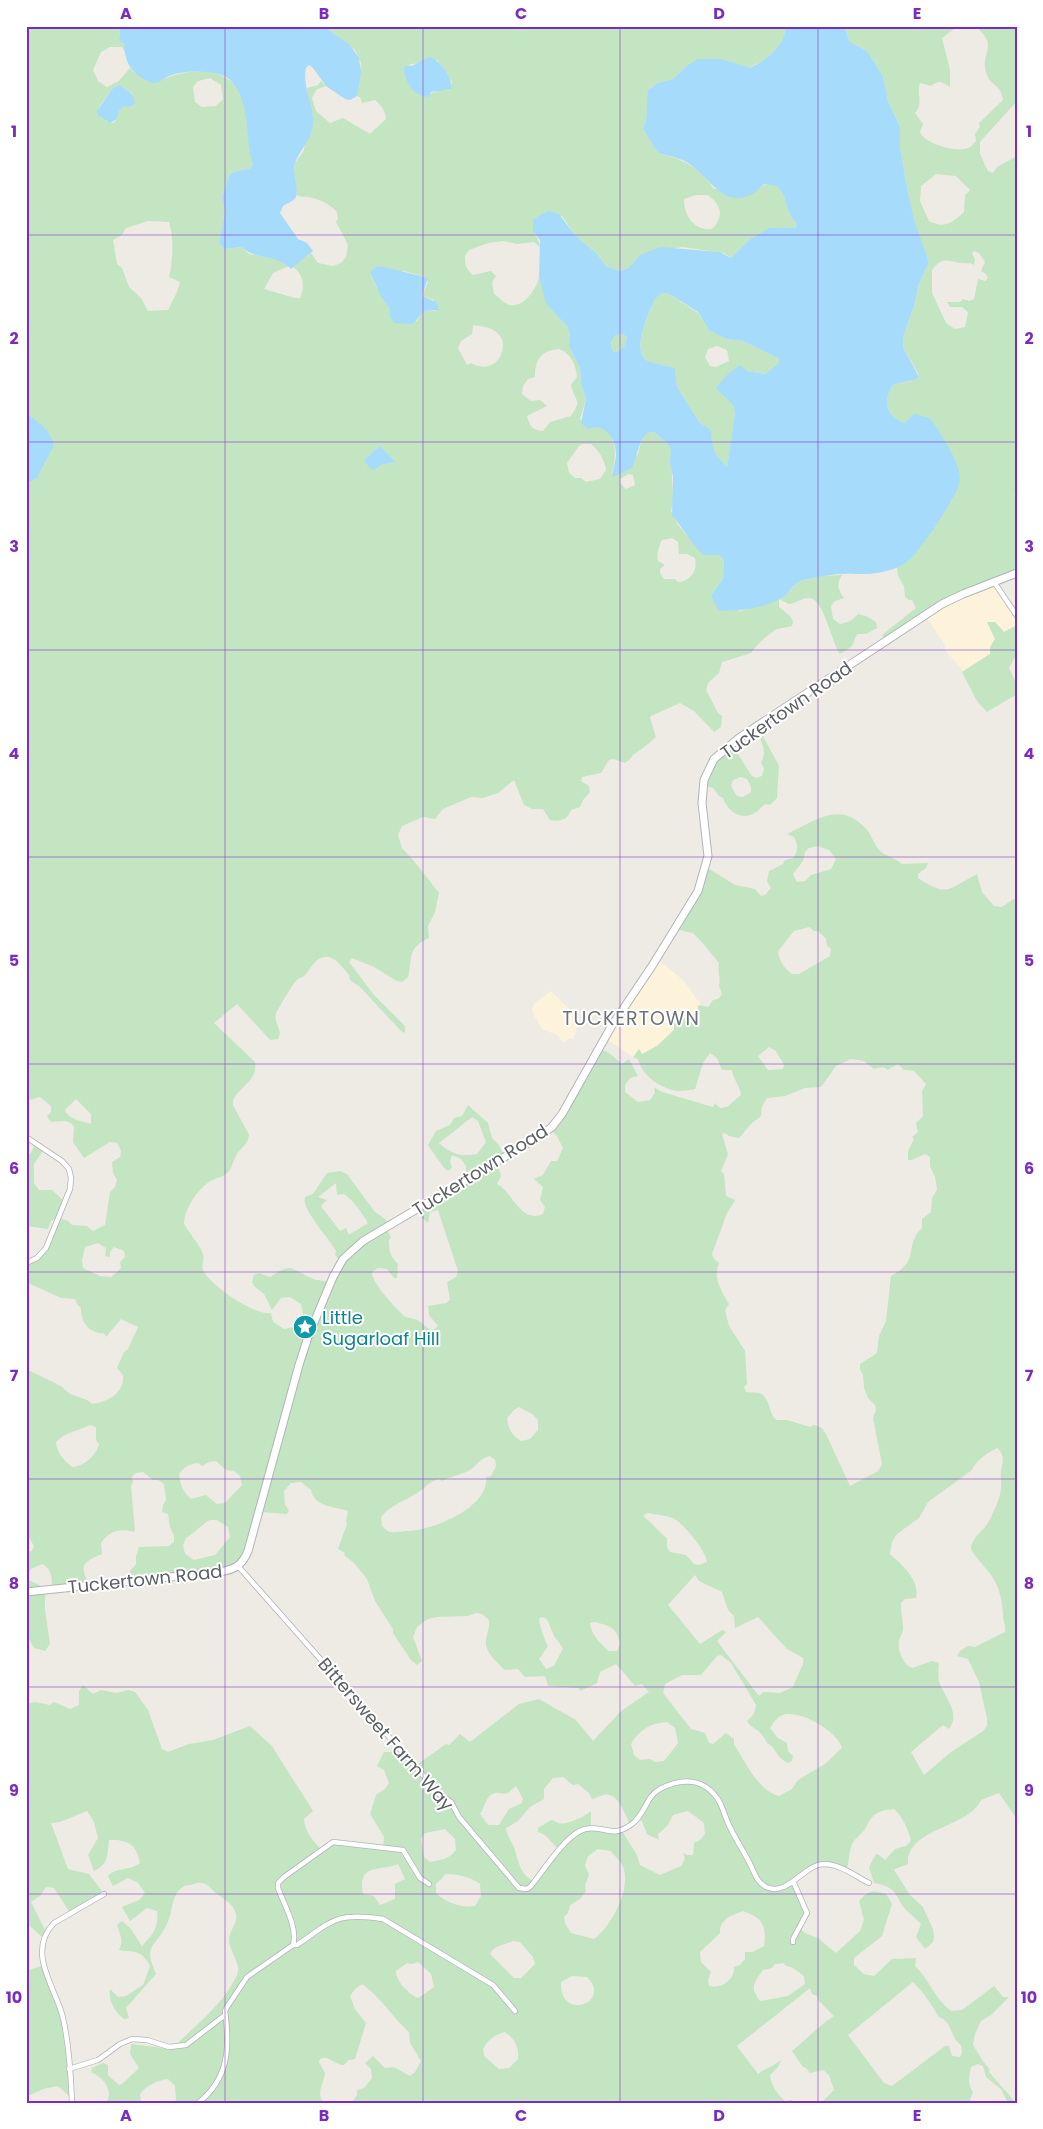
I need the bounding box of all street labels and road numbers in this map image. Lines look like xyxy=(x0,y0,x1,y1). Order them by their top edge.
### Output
street label: Tuckertown Road xyxy=(715,655,857,765)
street label: Tuckertown Road xyxy=(408,1118,552,1222)
street label: Tuckertown Road xyxy=(66,1558,224,1600)
street label: Bittersweet Farm Way xyxy=(312,1652,460,1816)

